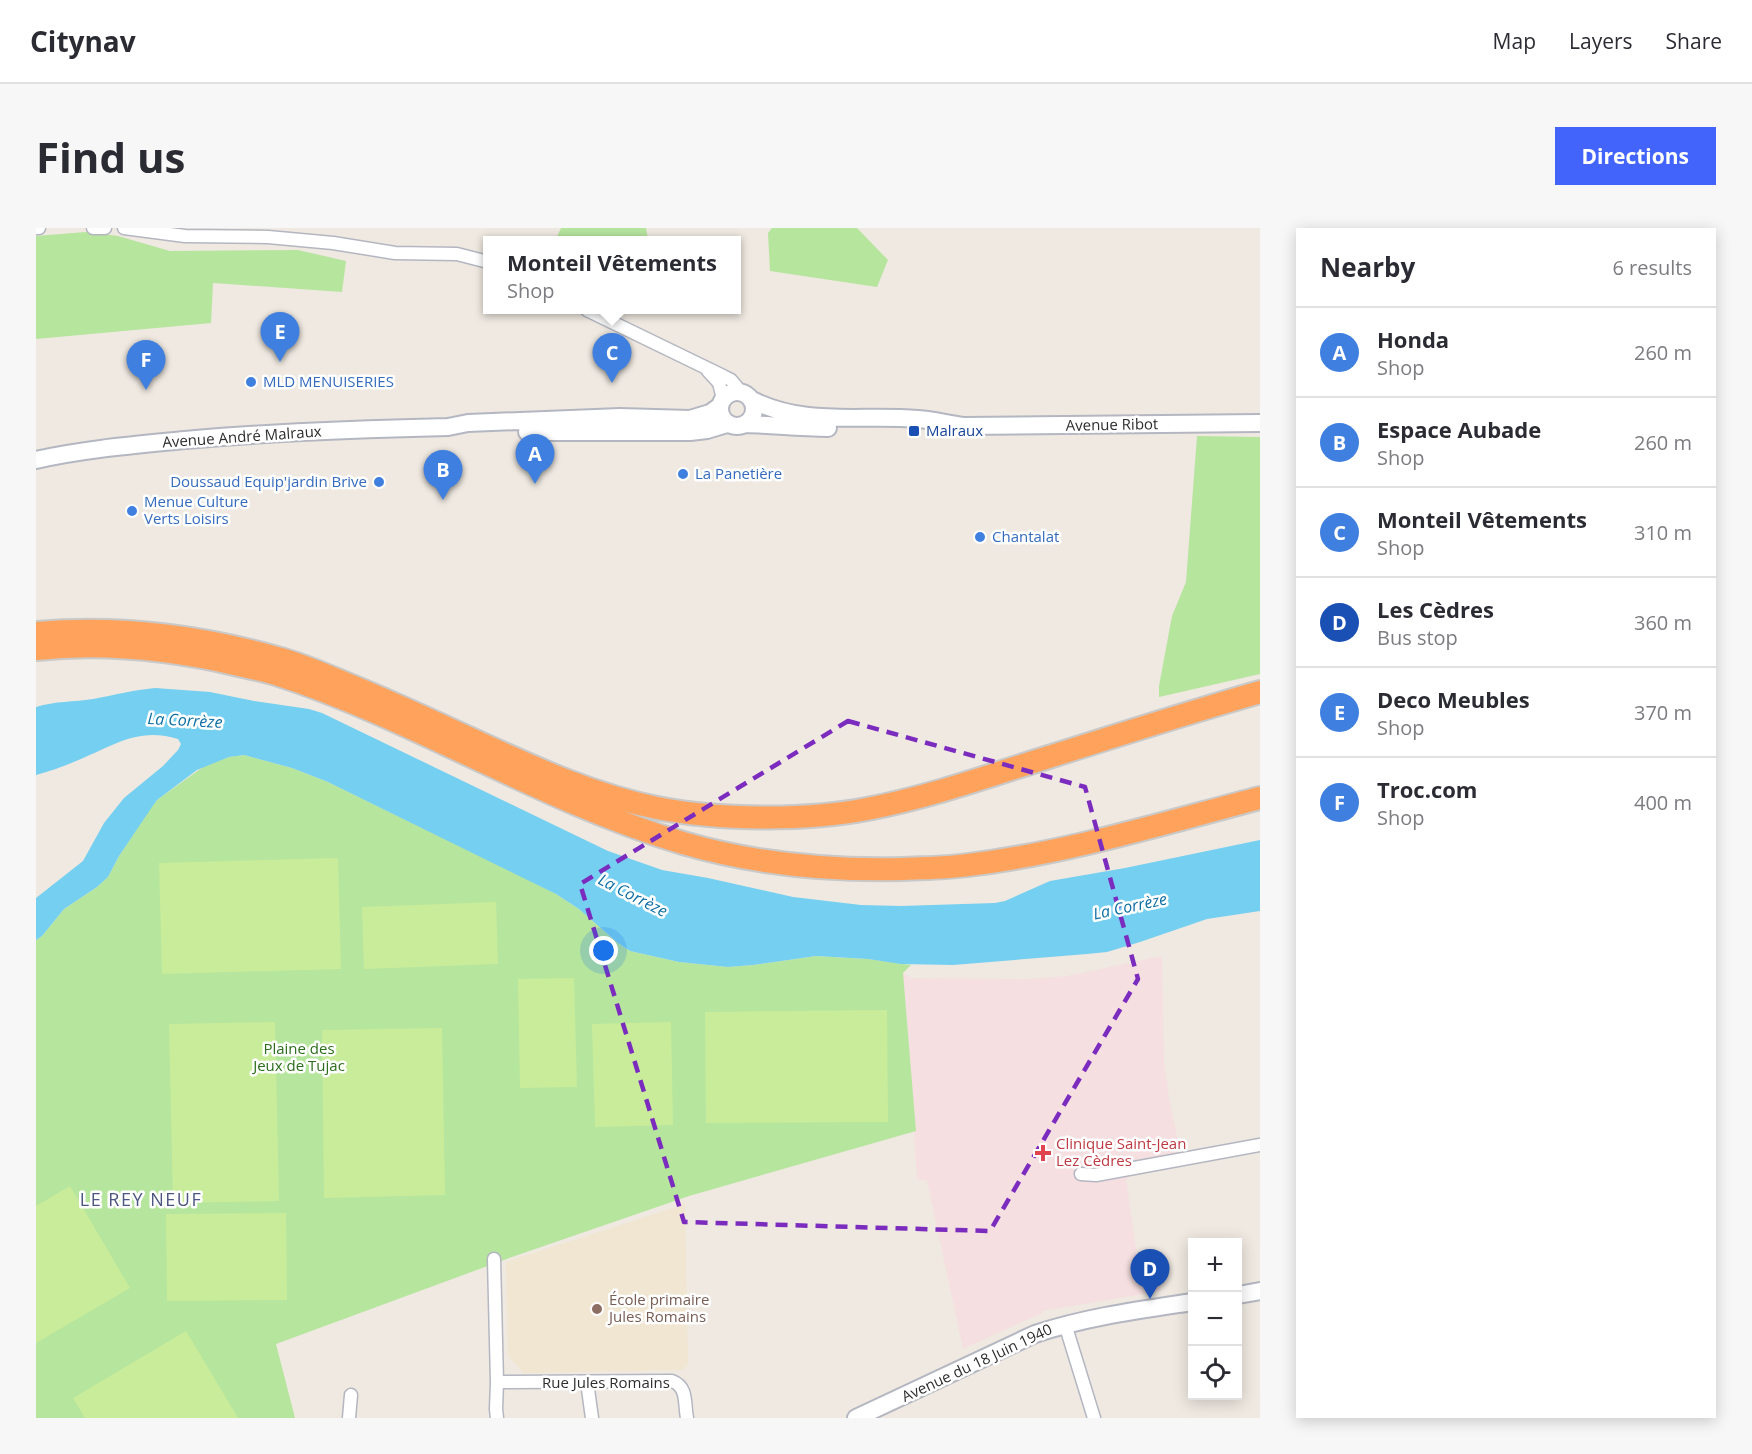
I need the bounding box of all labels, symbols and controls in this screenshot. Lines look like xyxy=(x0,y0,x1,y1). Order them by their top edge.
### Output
text: Citynav xyxy=(30,22,136,60)
text: Map xyxy=(1493,27,1536,55)
text: Layers xyxy=(1569,27,1633,55)
text: Share xyxy=(1666,27,1722,55)
button: Directions xyxy=(1555,127,1716,185)
text: Find us xyxy=(36,128,185,185)
popup xyxy=(483,236,741,314)
text: Monteil Vêtements xyxy=(507,247,717,277)
text: Nearby xyxy=(1320,249,1415,285)
text: 6 results xyxy=(1612,254,1692,281)
text: Shop xyxy=(507,277,555,304)
pin: E xyxy=(260,312,300,362)
text: Honda xyxy=(1377,324,1449,354)
pin: C xyxy=(592,334,632,383)
text: A xyxy=(1333,339,1346,366)
text: 260 m xyxy=(1634,339,1692,366)
pin: F xyxy=(126,340,166,390)
text: Shop xyxy=(1377,354,1425,381)
place label: MLD MENUISERIES xyxy=(263,371,394,391)
marker: MLD MENUISERIES xyxy=(244,375,258,389)
street label: Avenue Ribot xyxy=(1065,413,1159,435)
text: Espace Aubade xyxy=(1377,414,1541,444)
street label: Avenue André Malraux xyxy=(162,420,322,452)
place label: Malraux xyxy=(926,420,983,440)
marker: Malraux xyxy=(907,424,921,438)
text: B xyxy=(1333,429,1346,456)
text: 260 m xyxy=(1634,429,1692,456)
pin: A xyxy=(516,434,554,484)
text: Shop xyxy=(1377,444,1425,471)
pin: B xyxy=(424,450,462,500)
place label: La Panetière xyxy=(695,463,782,483)
marker: La Panetière xyxy=(676,467,690,481)
place label: Doussaud Equip'jardin Brive xyxy=(170,471,367,491)
marker: Doussaud Equip'jardin Brive xyxy=(372,475,386,489)
place label: Menue Culture Verts Loisirs xyxy=(144,491,248,528)
marker: Menue Culture Verts Loisirs xyxy=(125,504,139,518)
text: Monteil Vêtements xyxy=(1377,504,1587,534)
text: C xyxy=(1333,519,1346,546)
text: 310 m xyxy=(1634,519,1692,546)
place label: Chantalat xyxy=(992,526,1059,546)
marker: Chantalat xyxy=(973,530,987,544)
text: Shop xyxy=(1377,534,1425,561)
text: Les Cèdres xyxy=(1377,594,1494,624)
text: D xyxy=(1332,609,1347,636)
text: 360 m xyxy=(1634,609,1692,636)
text: Bus stop xyxy=(1377,624,1458,651)
text: Deco Meubles xyxy=(1377,684,1530,714)
text: E xyxy=(1334,699,1345,726)
text: 370 m xyxy=(1634,699,1692,726)
water label: La Corrèze xyxy=(147,707,223,733)
text: Shop xyxy=(1377,714,1425,741)
text: Troc.com xyxy=(1377,774,1477,804)
text: F xyxy=(1334,789,1345,816)
text: 400 m xyxy=(1634,789,1692,816)
text: Shop xyxy=(1377,804,1425,831)
water label: La Corrèze xyxy=(595,868,671,922)
water label: La Corrèze xyxy=(1091,887,1169,925)
your location xyxy=(589,936,618,965)
park label: Plaine des Jeux de Tujac xyxy=(251,1038,345,1075)
place label: Clinique Saint-Jean Lez Cèdres xyxy=(1056,1133,1186,1170)
marker: Clinique Saint-Jean Lez Cèdres xyxy=(1034,1144,1052,1162)
district label: LE REY NEUF xyxy=(80,1187,202,1211)
map controls xyxy=(1188,1238,1242,1400)
button: + xyxy=(1188,1238,1242,1292)
pin: D xyxy=(1130,1250,1170,1299)
place label: École primaire Jules Romains xyxy=(607,1289,709,1326)
button: − xyxy=(1188,1292,1242,1346)
marker: École primaire Jules Romains xyxy=(590,1302,604,1316)
street label: Avenue du 18 Juin 1940 xyxy=(898,1318,1055,1406)
button: locate xyxy=(1188,1346,1242,1400)
street label: Rue Jules Romains xyxy=(542,1372,670,1392)

